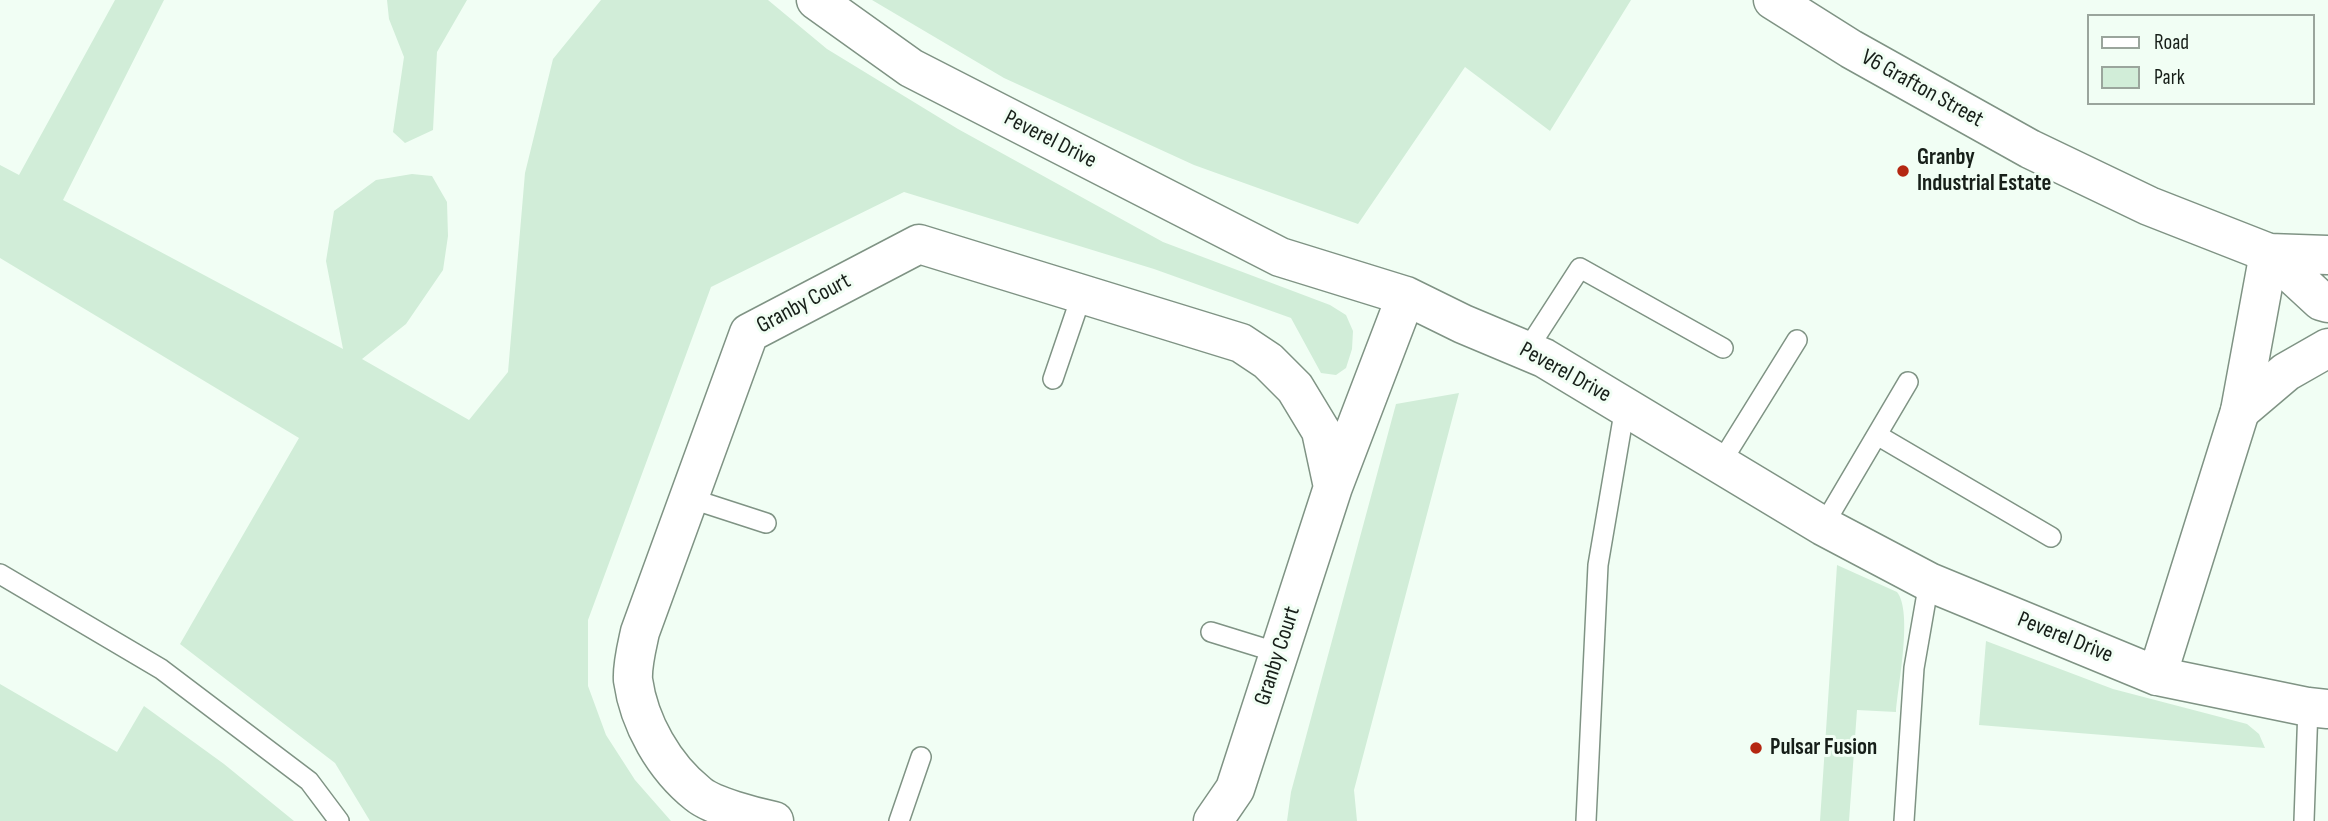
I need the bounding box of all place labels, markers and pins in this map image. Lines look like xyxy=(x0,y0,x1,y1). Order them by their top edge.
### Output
place label: Granby Industrial Estate xyxy=(1917,144,2051,198)
marker: Granby Industrial Estate xyxy=(1895,163,1911,179)
place label: Pulsar Fusion xyxy=(1770,734,1877,762)
marker: Pulsar Fusion xyxy=(1748,740,1764,756)

